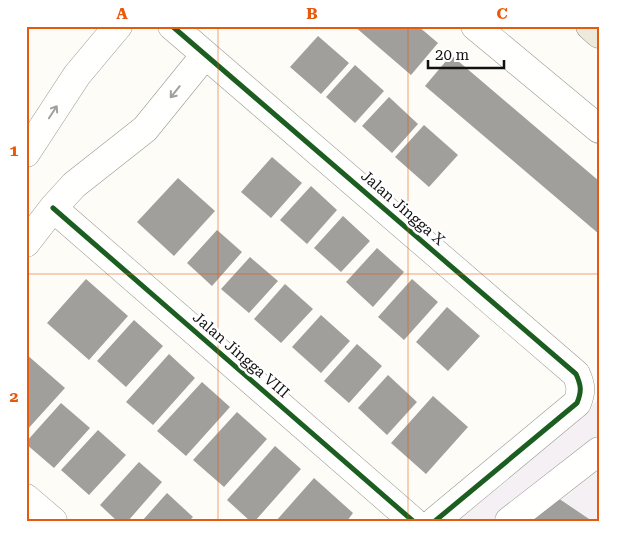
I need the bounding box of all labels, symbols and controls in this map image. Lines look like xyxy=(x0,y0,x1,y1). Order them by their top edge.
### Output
text: A xyxy=(116,4,128,23)
text: B xyxy=(306,4,318,23)
text: C xyxy=(496,4,508,23)
scale bar xyxy=(428,38,504,70)
text: 20 m xyxy=(435,46,470,64)
one-way arrow xyxy=(169,86,180,99)
one-way arrow xyxy=(48,106,58,120)
text: 1 xyxy=(10,141,19,160)
street label: Jalan Jingga X xyxy=(357,167,449,249)
street label: Jalan Jingga VIII xyxy=(189,308,293,402)
text: 2 xyxy=(10,387,19,406)

